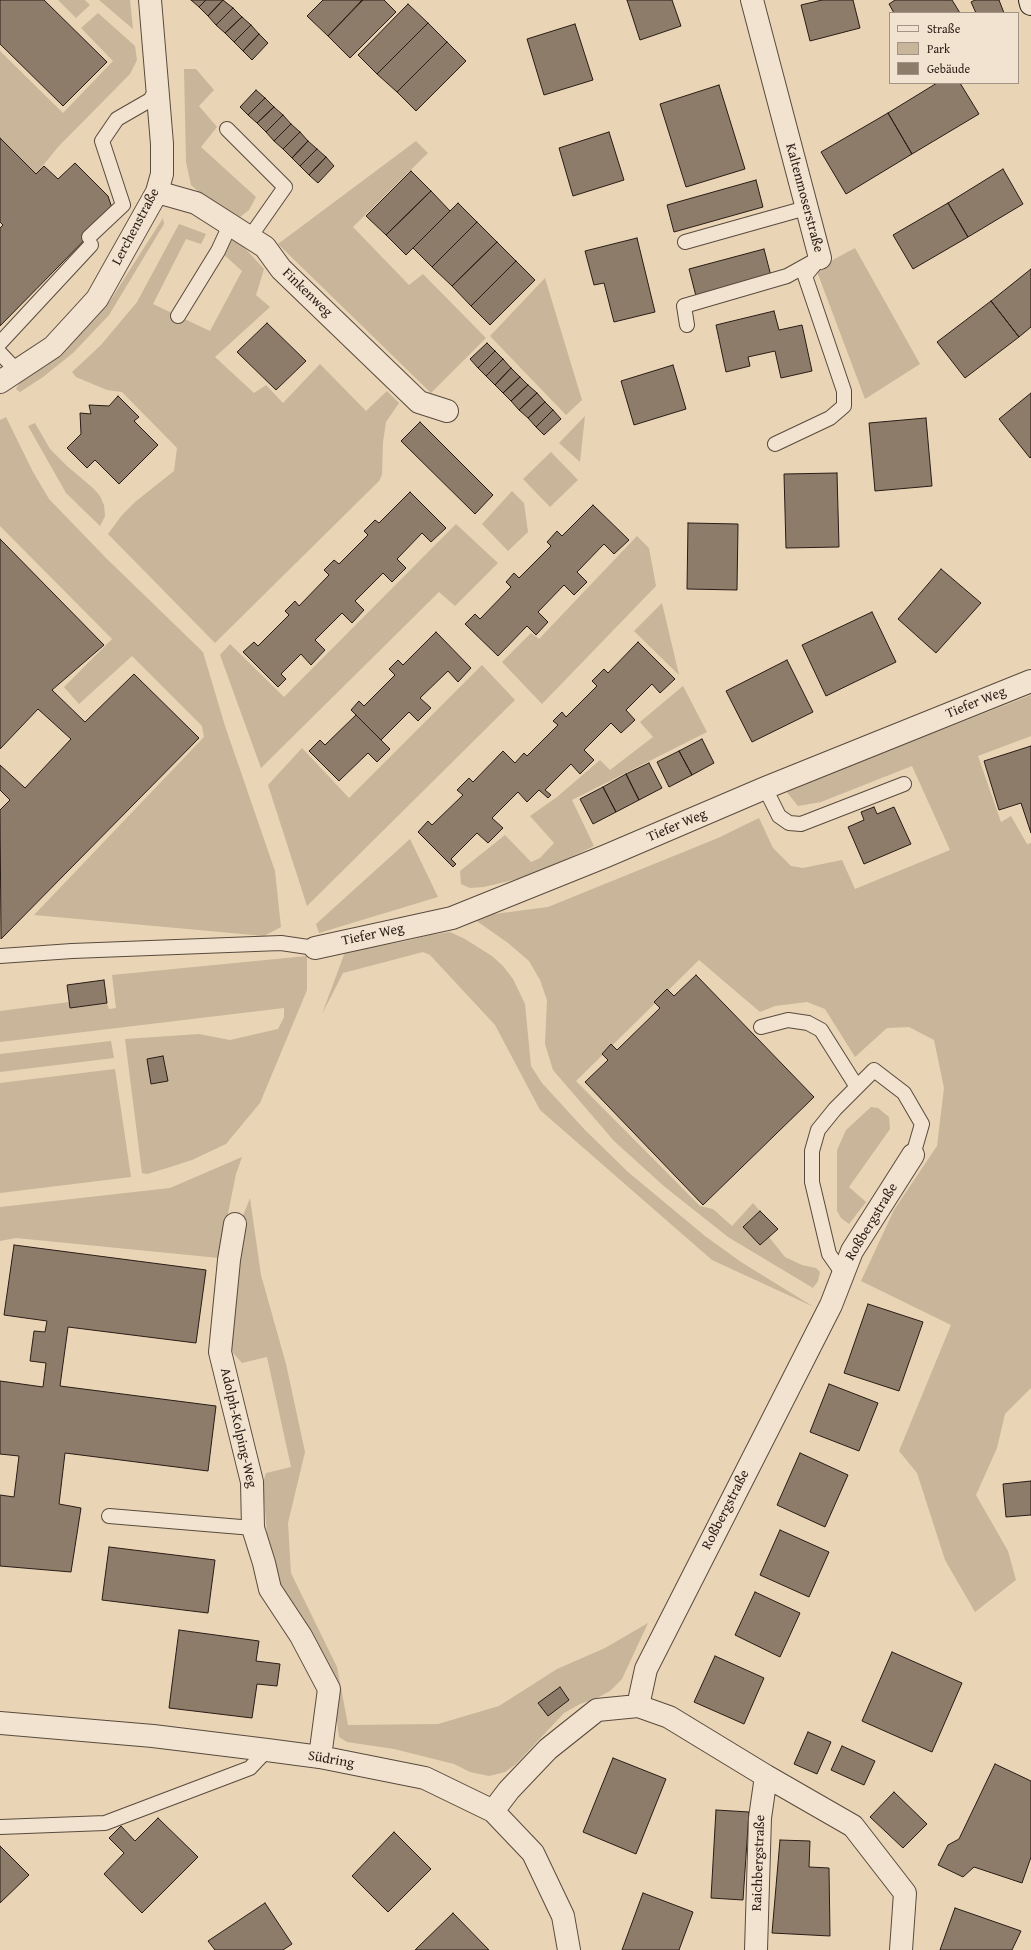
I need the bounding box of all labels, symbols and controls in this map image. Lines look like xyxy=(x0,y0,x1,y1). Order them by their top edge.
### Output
legend xyxy=(889,12,1019,84)
text: Straße xyxy=(927,20,960,37)
text: Park xyxy=(927,40,950,57)
text: Gebäude xyxy=(927,60,970,77)
street label: Kaltenmoserstraße xyxy=(781,142,827,254)
street label: Lerchenstraße xyxy=(109,186,163,268)
street label: Finkenweg xyxy=(278,265,336,321)
street label: Tiefer Weg xyxy=(944,683,1008,723)
street label: Tiefer Weg xyxy=(645,806,709,846)
street label: Tiefer Weg xyxy=(340,920,406,950)
street label: Roßbergstraße xyxy=(842,1180,902,1264)
street label: Adolph-Kolping-Weg xyxy=(216,1366,260,1490)
street label: Roßbergstraße xyxy=(699,1467,753,1553)
street label: Südring xyxy=(307,1748,355,1772)
street label: Raichbergstraße xyxy=(749,1814,769,1912)

